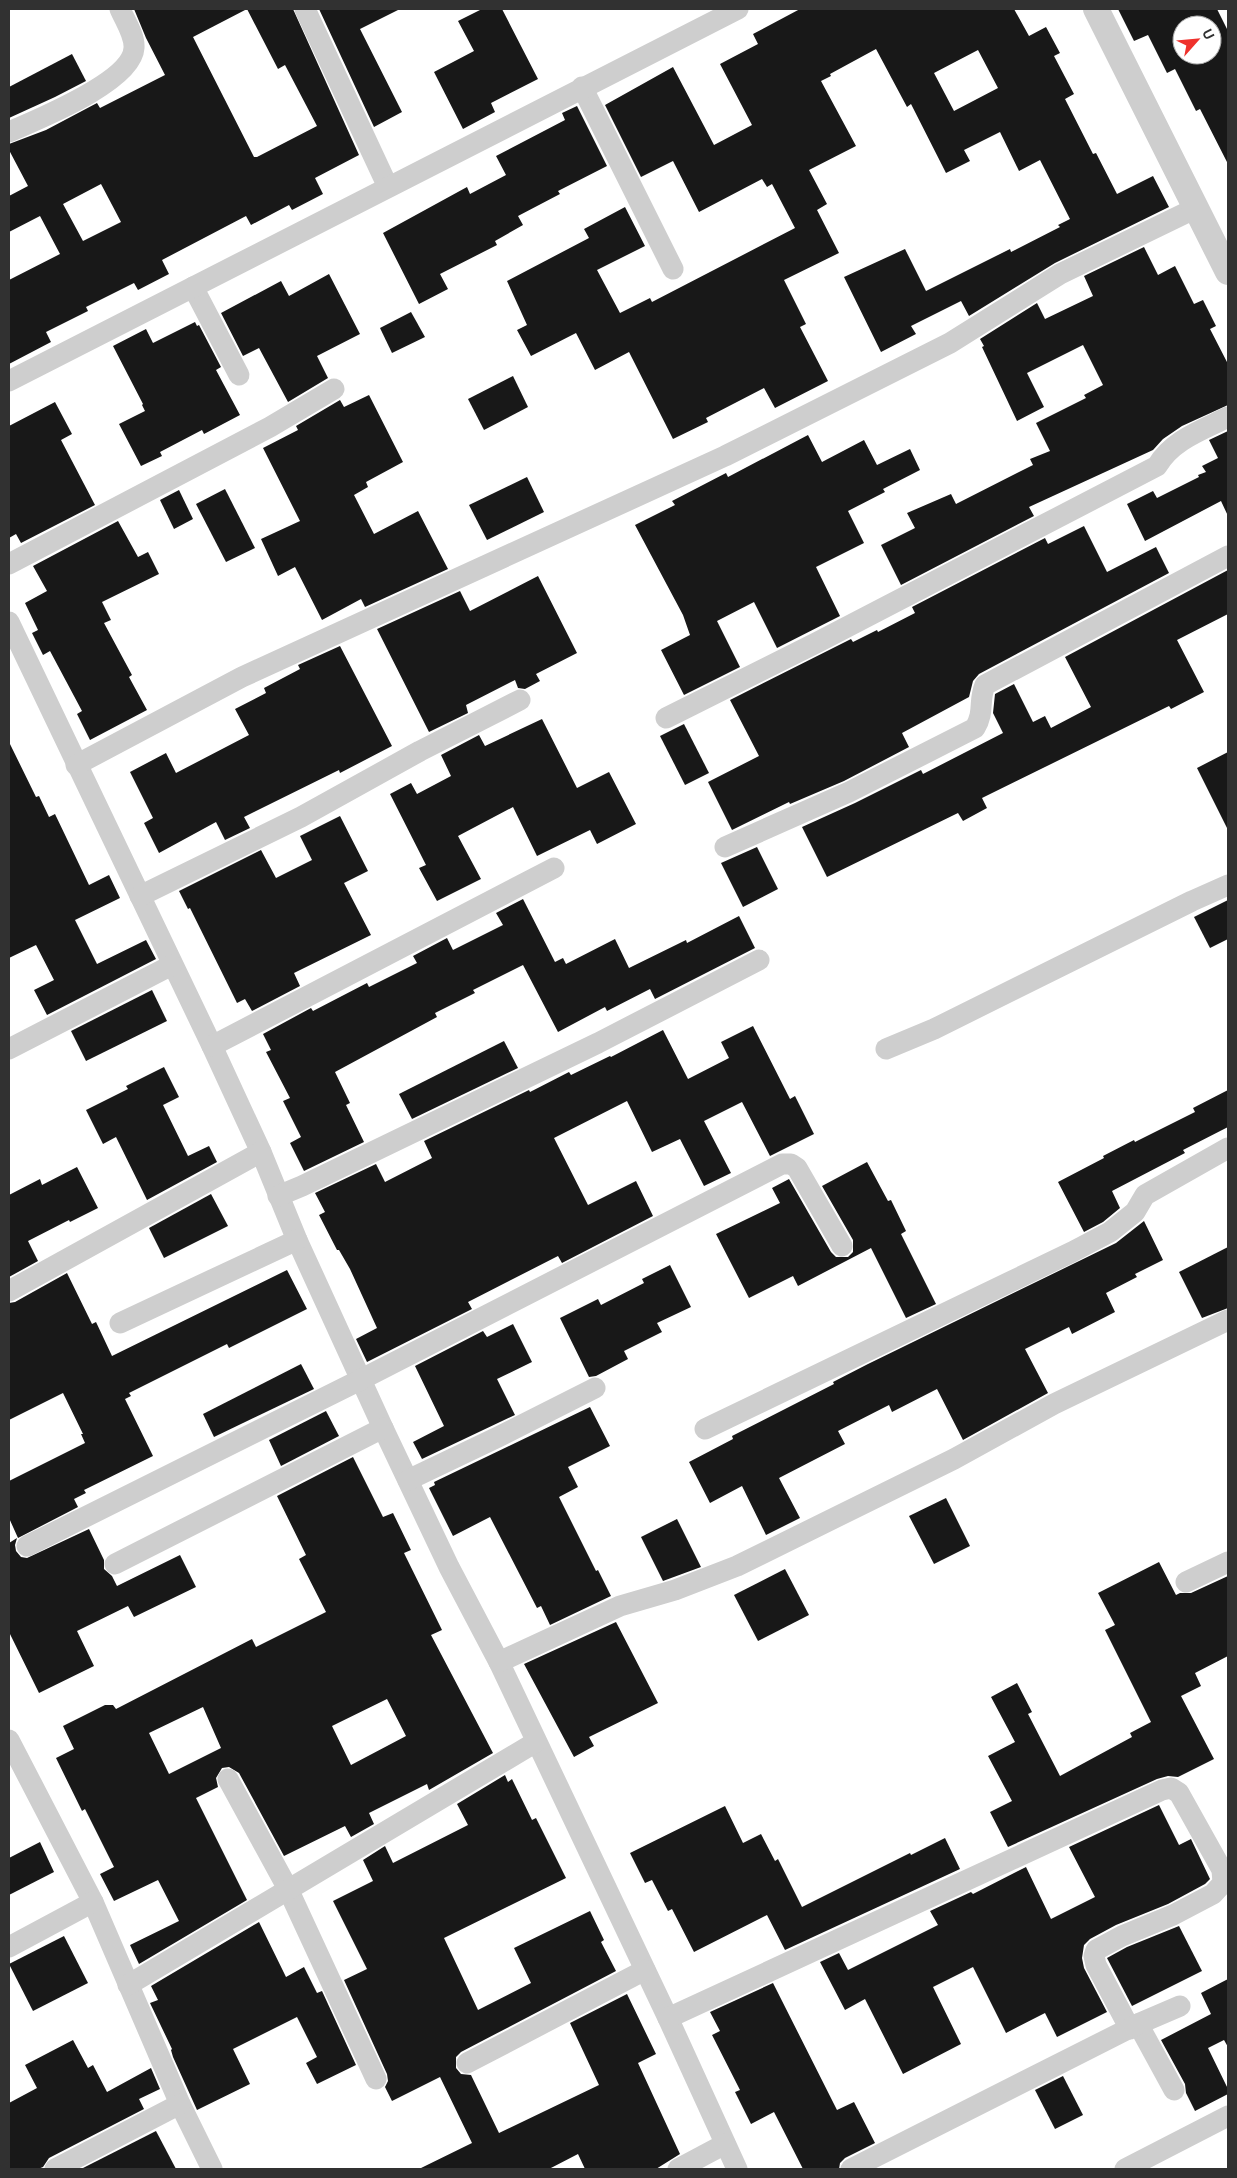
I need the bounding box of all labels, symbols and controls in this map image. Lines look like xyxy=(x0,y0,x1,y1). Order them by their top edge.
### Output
north arrow xyxy=(1172,15,1222,65)
text: U xyxy=(1197,26,1217,43)

